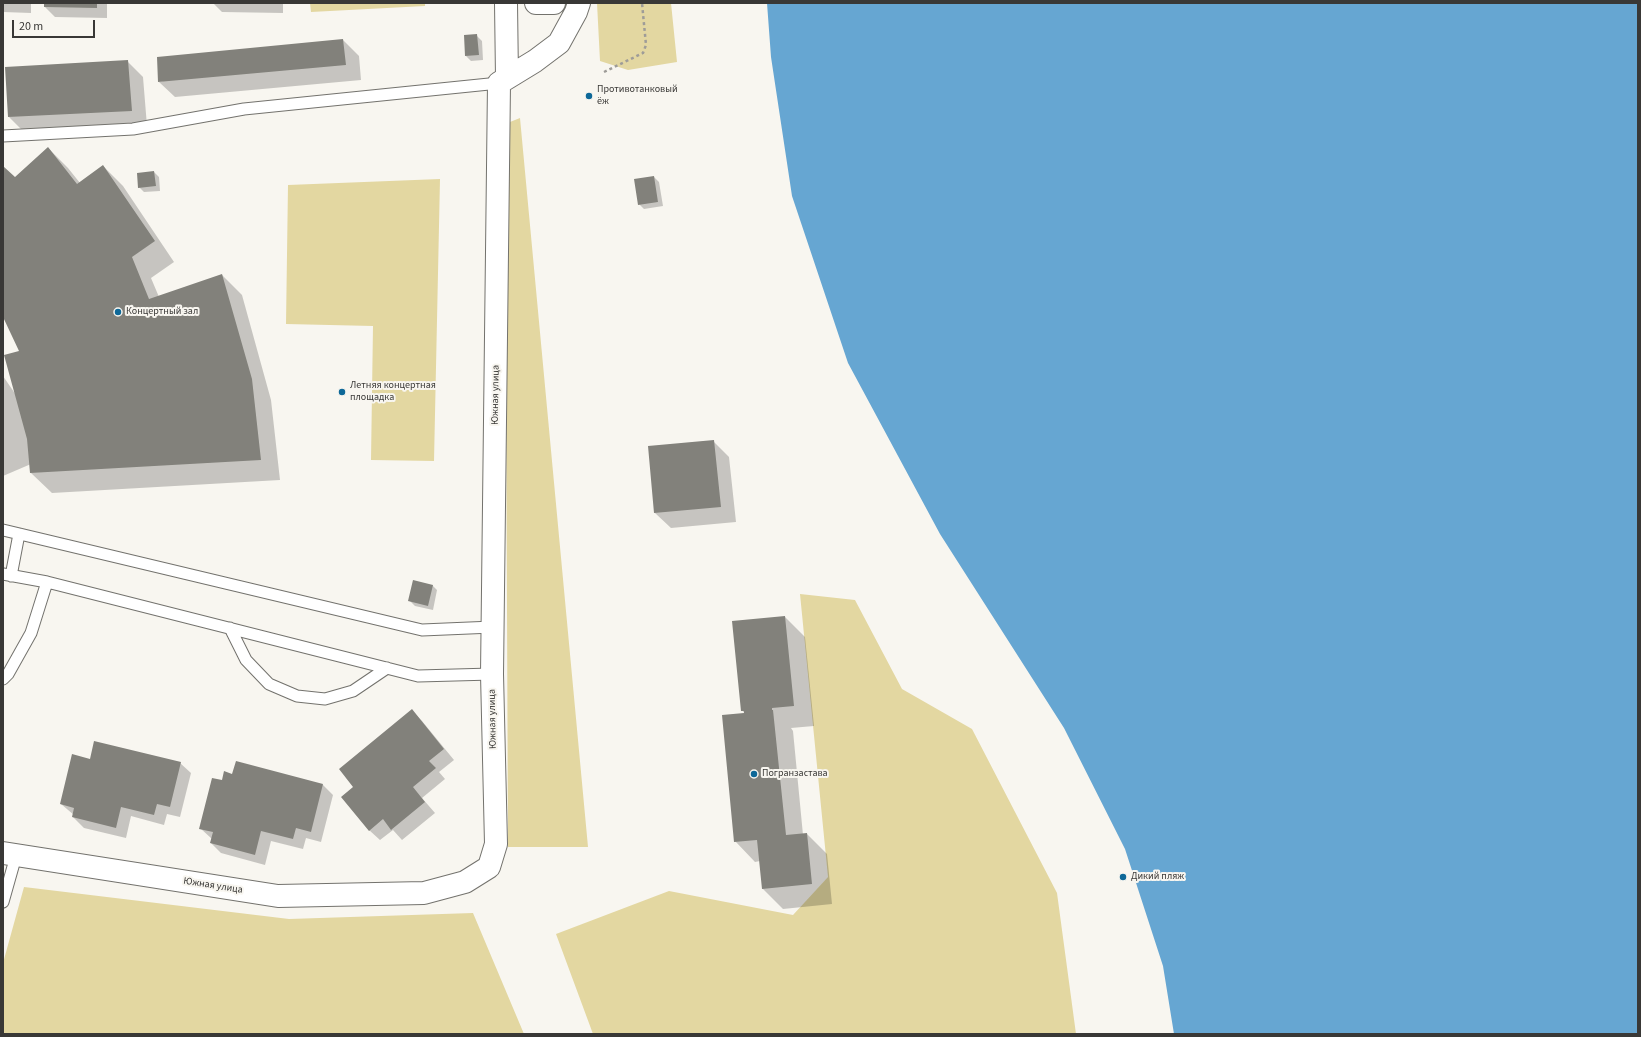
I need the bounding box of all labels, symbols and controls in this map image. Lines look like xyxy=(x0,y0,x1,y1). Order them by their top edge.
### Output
scale bar xyxy=(14,12,97,38)
text: 20 m xyxy=(19,18,43,35)
place label: Противотанковый ёж xyxy=(597,84,678,108)
marker: Противотанковый ёж xyxy=(584,91,594,101)
place label: Концертный зал xyxy=(126,306,198,318)
marker: Концертный зал xyxy=(113,307,123,317)
street label: Южная улица xyxy=(489,365,503,425)
place label: Летняя концертная площадка xyxy=(350,380,436,404)
marker: Летняя концертная площадка xyxy=(337,387,347,397)
street label: Южная улица xyxy=(486,689,500,749)
place label: Погранзастава xyxy=(762,768,828,780)
marker: Погранзастава xyxy=(749,769,759,779)
place label: Дикий пляж xyxy=(1131,871,1184,883)
marker: Дикий пляж xyxy=(1118,872,1128,882)
street label: Южная улица xyxy=(182,875,244,897)

